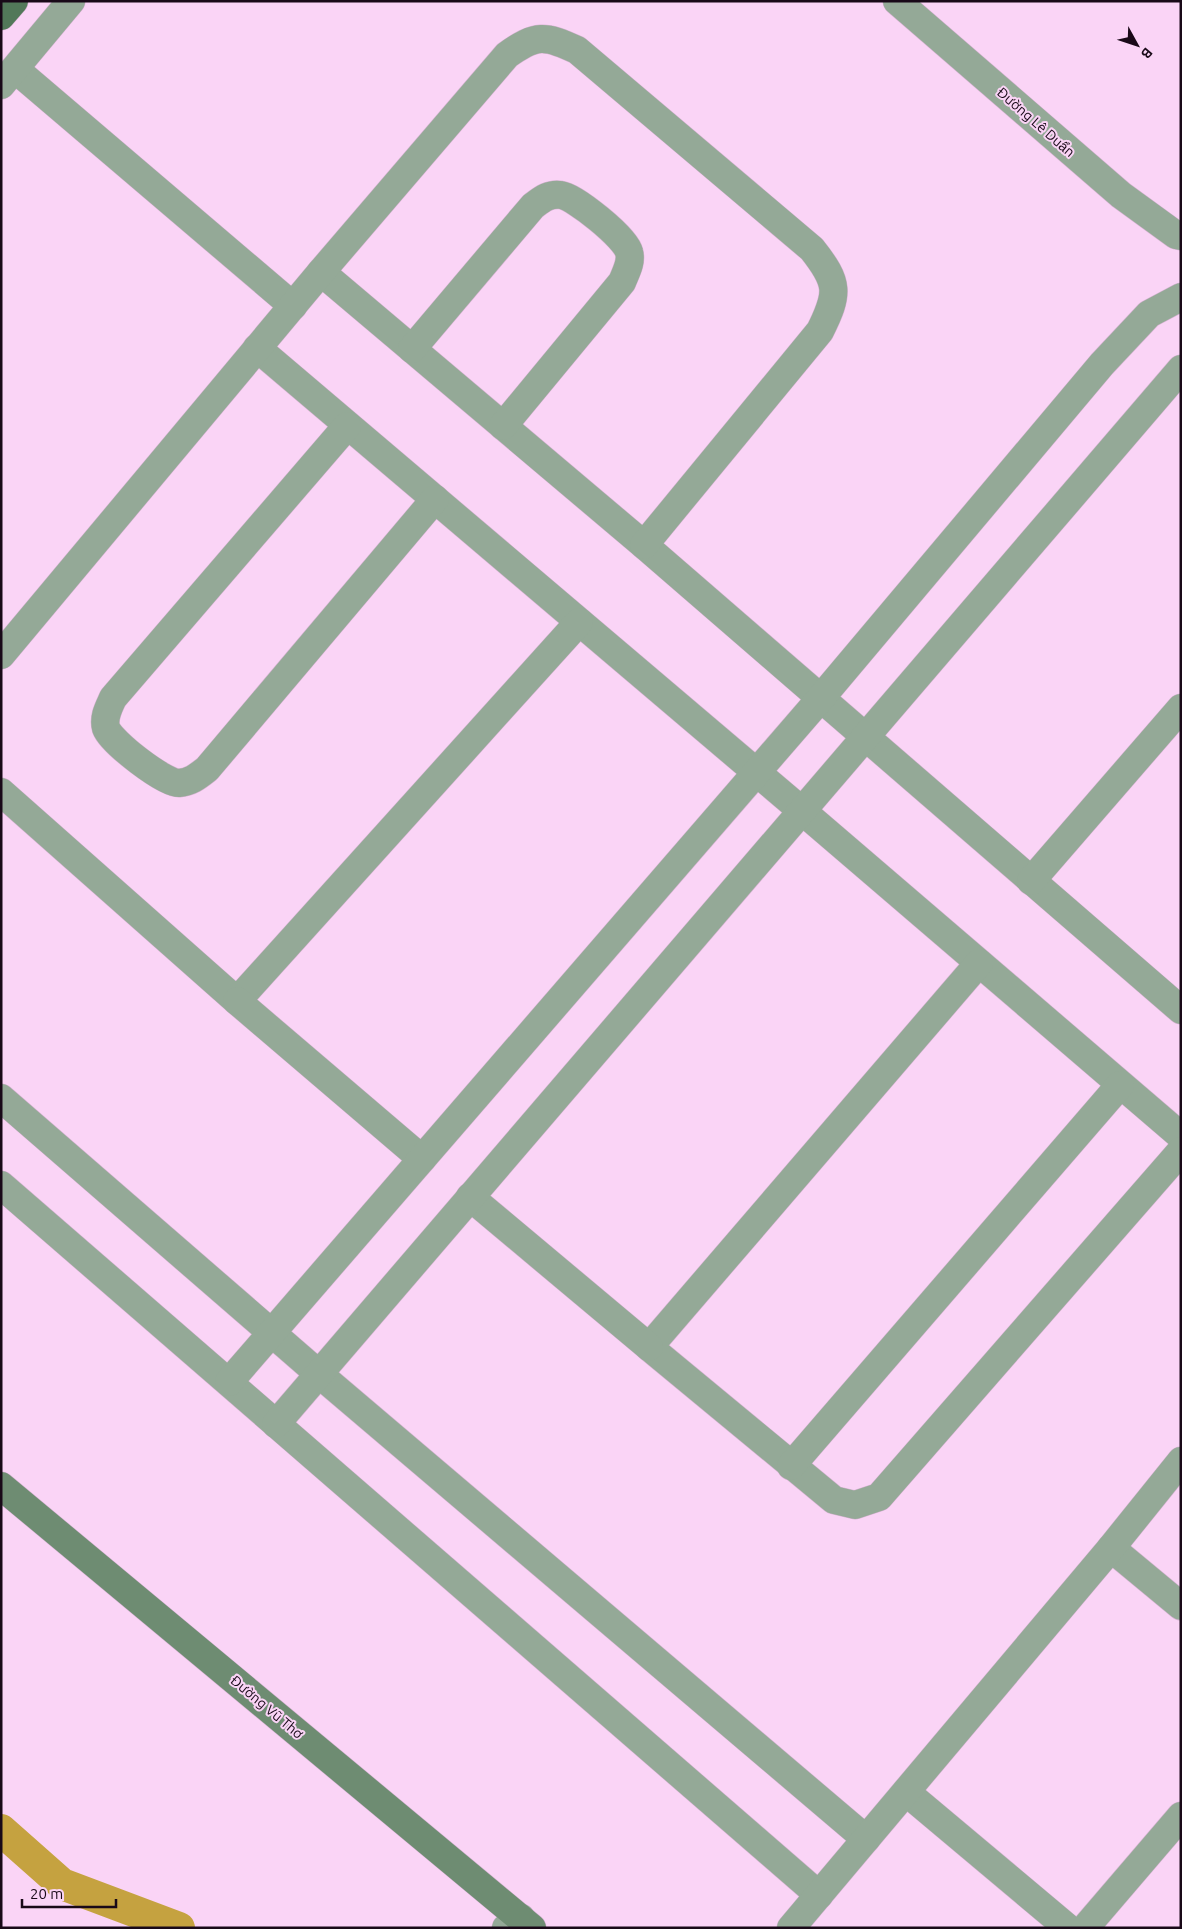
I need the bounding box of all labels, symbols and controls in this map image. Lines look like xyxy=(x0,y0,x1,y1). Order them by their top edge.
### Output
north arrow xyxy=(1112,20,1162,70)
text: B xyxy=(1138,45,1156,62)
street label: Đường Lê Duẩn xyxy=(994,84,1078,160)
street label: Đường Vũ Thơ xyxy=(227,1672,307,1742)
scale bar xyxy=(22,1876,116,1908)
text: 20 m xyxy=(30,1885,63,1902)

